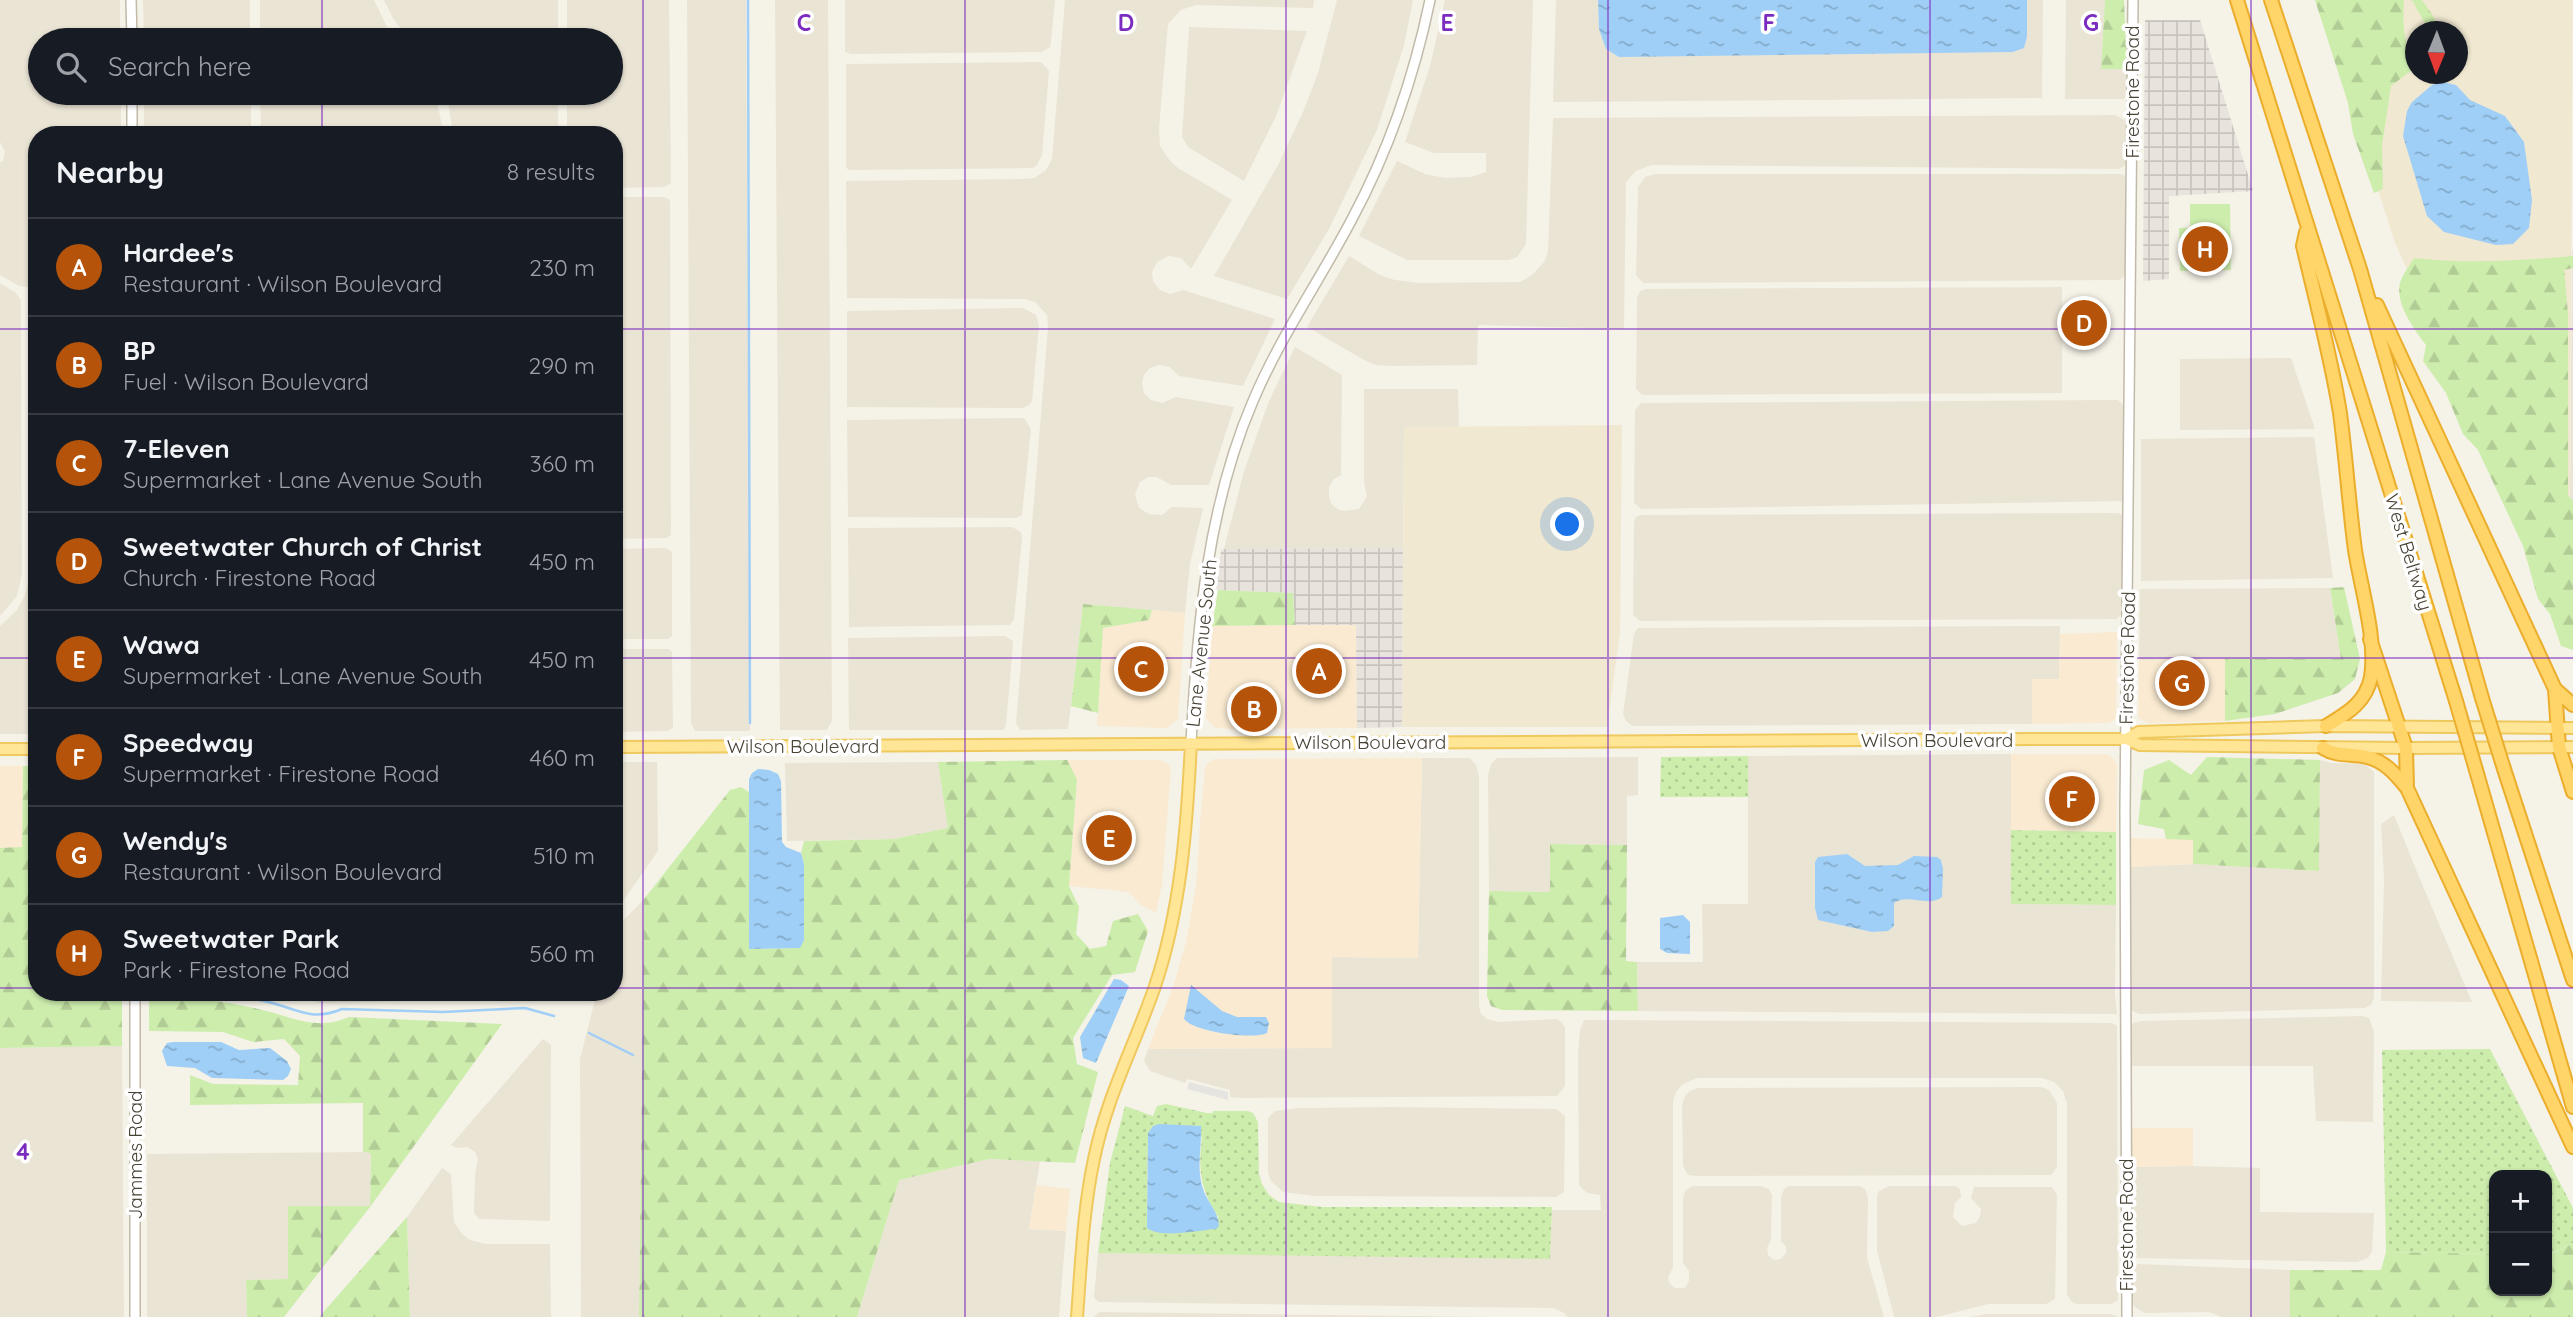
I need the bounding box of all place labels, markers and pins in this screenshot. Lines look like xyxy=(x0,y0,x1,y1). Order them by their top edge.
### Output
pin: H xyxy=(2182,223,2228,275)
pin: D xyxy=(2061,297,2107,349)
pin: C xyxy=(1118,643,1164,695)
pin: A xyxy=(1296,645,1342,697)
pin: G xyxy=(2159,657,2205,709)
pin: B xyxy=(1231,683,1277,735)
pin: F xyxy=(2049,773,2095,825)
pin: E xyxy=(1086,812,1132,864)

